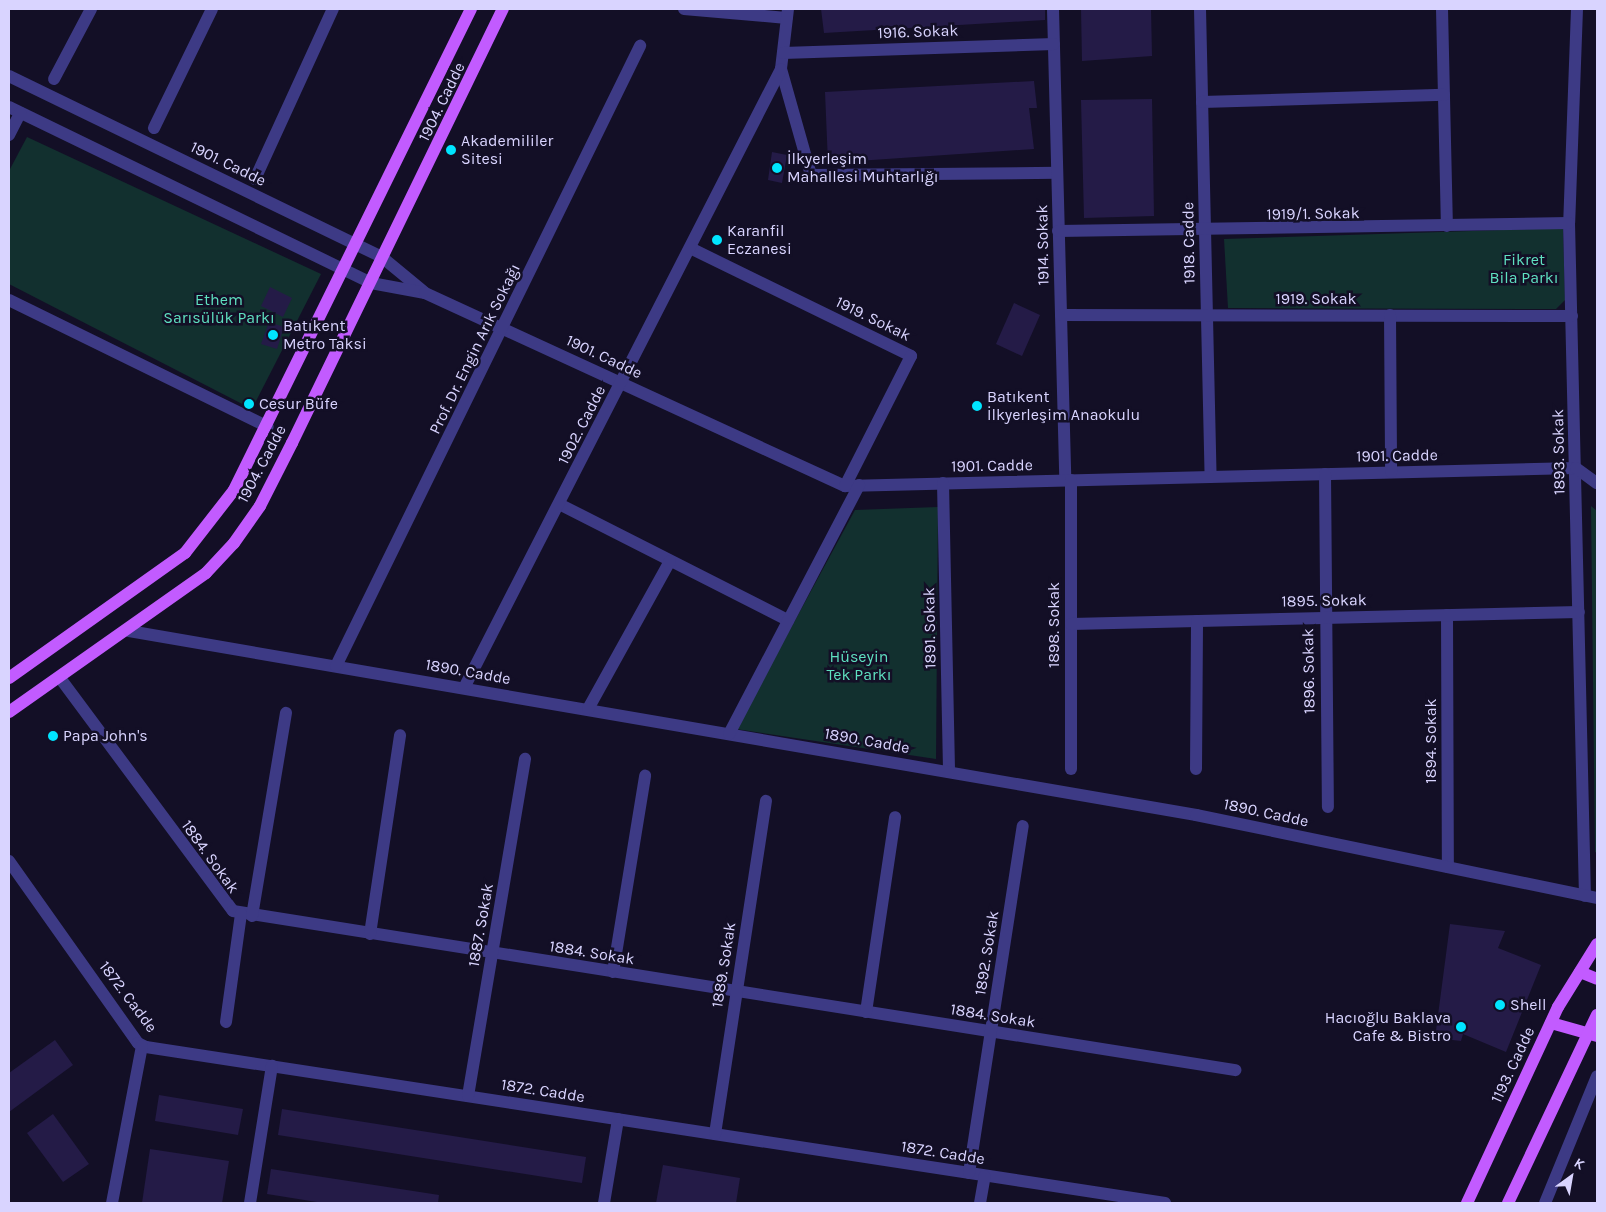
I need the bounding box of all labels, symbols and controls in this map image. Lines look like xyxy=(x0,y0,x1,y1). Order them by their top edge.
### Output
street label: 1916. Sokak xyxy=(877,21,959,43)
street label: 1904. Cadde xyxy=(415,59,469,145)
place label: Akademililer Sitesi xyxy=(461,131,553,169)
street label: 1901. Cadde xyxy=(187,137,269,191)
marker: Akademililer Sitesi xyxy=(445,144,457,156)
place label: İlkyerleşim Mahallesi Muhtarlığı xyxy=(787,149,939,187)
marker: İlkyerleşim Mahallesi Muhtarlığı xyxy=(771,162,783,174)
street label: 1918. Cadde xyxy=(1179,202,1199,284)
street label: 1914. Sokak xyxy=(1033,204,1053,286)
street label: 1919/1. Sokak xyxy=(1266,204,1360,224)
place label: Karanfil Eczanesi xyxy=(727,221,792,259)
marker: Karanfil Eczanesi xyxy=(711,234,723,246)
park label: Fikret Bila Parkı xyxy=(1489,250,1559,288)
street label: Prof. Dr. Engin Arık Sokağı xyxy=(425,261,525,437)
street label: 1919. Sokak xyxy=(1275,289,1357,309)
park label: Ethem Sarısülük Parkı xyxy=(163,290,275,328)
street label: 1919. Sokak xyxy=(832,293,914,345)
place label: Batıkent Metro Taksi xyxy=(283,316,367,354)
marker: Batıkent Metro Taksi xyxy=(267,329,279,341)
street label: 1901. Cadde xyxy=(563,331,645,383)
street label: 1902. Cadde xyxy=(554,382,610,468)
place label: Batıkent İlkyerleşim Anaokulu xyxy=(987,387,1140,425)
place label: Cesur Büfe xyxy=(259,394,338,414)
marker: Cesur Büfe xyxy=(243,398,255,410)
marker: Batıkent İlkyerleşim Anaokulu xyxy=(971,400,983,412)
street label: 1893. Sokak xyxy=(1549,409,1569,495)
street label: 1904. Cadde xyxy=(233,422,291,506)
street label: 1901. Cadde xyxy=(1356,446,1438,466)
street label: 1901. Cadde xyxy=(951,456,1033,476)
street label: 1898. Sokak xyxy=(1044,582,1064,668)
street label: 1891. Sokak xyxy=(920,587,940,669)
street label: 1895. Sokak xyxy=(1281,591,1367,611)
street label: 1896. Sokak xyxy=(1299,628,1319,714)
park label: Hüseyin Tek Parkı xyxy=(826,647,892,685)
street label: 1890. Cadde xyxy=(424,655,512,689)
street label: 1894. Sokak xyxy=(1421,698,1441,784)
street label: 1890. Cadde xyxy=(823,724,911,758)
place label: Papa John's xyxy=(63,726,148,746)
marker: Papa John's xyxy=(47,730,59,742)
street label: 1890. Cadde xyxy=(1222,795,1310,831)
street label: 1884. Sokak xyxy=(177,817,243,897)
street label: 1887. Sokak xyxy=(464,882,498,968)
street label: 1892. Sokak xyxy=(971,909,1003,997)
street label: 1889. Sokak xyxy=(708,921,740,1009)
street label: 1884. Sokak xyxy=(548,937,636,969)
street label: 1872. Cadde xyxy=(95,958,161,1036)
place label: Shell xyxy=(1510,995,1547,1015)
marker: Shell xyxy=(1494,999,1506,1011)
street label: 1884. Sokak xyxy=(949,1000,1037,1032)
place label: Hacıoğlu Baklava Cafe & Bistro xyxy=(1325,1008,1451,1046)
marker: Hacıoğlu Baklava Cafe & Bistro xyxy=(1455,1021,1467,1033)
street label: 1193. Cadde xyxy=(1487,1024,1539,1106)
street label: 1872. Cadde xyxy=(500,1075,586,1107)
street label: 1872. Cadde xyxy=(900,1137,986,1169)
north arrow xyxy=(1546,1152,1596,1202)
text: K xyxy=(1571,1154,1588,1173)

